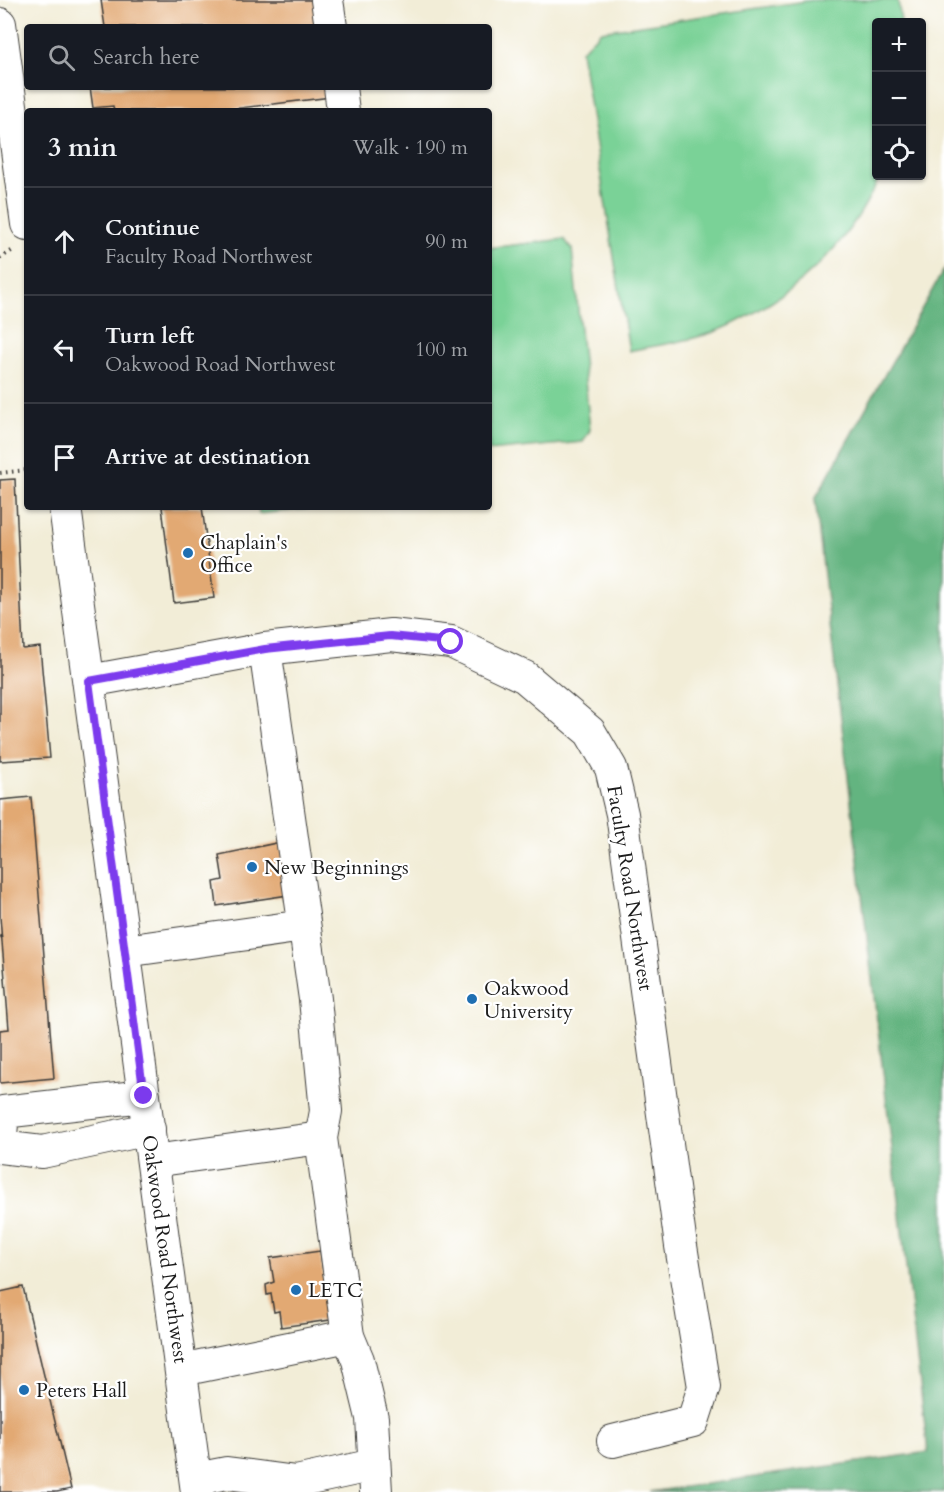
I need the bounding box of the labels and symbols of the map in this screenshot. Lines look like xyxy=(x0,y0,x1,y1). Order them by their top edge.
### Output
place label: Chaplain's Office xyxy=(200,529,288,579)
marker: Chaplain's Office xyxy=(181,546,195,560)
route start xyxy=(437,628,463,654)
street label: Faculty Road Northwest xyxy=(600,783,660,993)
place label: New Beginnings xyxy=(264,854,409,881)
marker: New Beginnings xyxy=(245,860,259,874)
place label: Oakwood University xyxy=(484,975,573,1025)
marker: Oakwood University xyxy=(465,992,479,1006)
route end xyxy=(130,1082,156,1108)
street label: Oakwood Road Northwest xyxy=(136,1133,194,1366)
place label: LETC xyxy=(308,1277,362,1304)
marker: LETC xyxy=(289,1283,303,1297)
place label: Peters Hall xyxy=(36,1377,127,1404)
marker: Peters Hall xyxy=(17,1383,31,1397)

